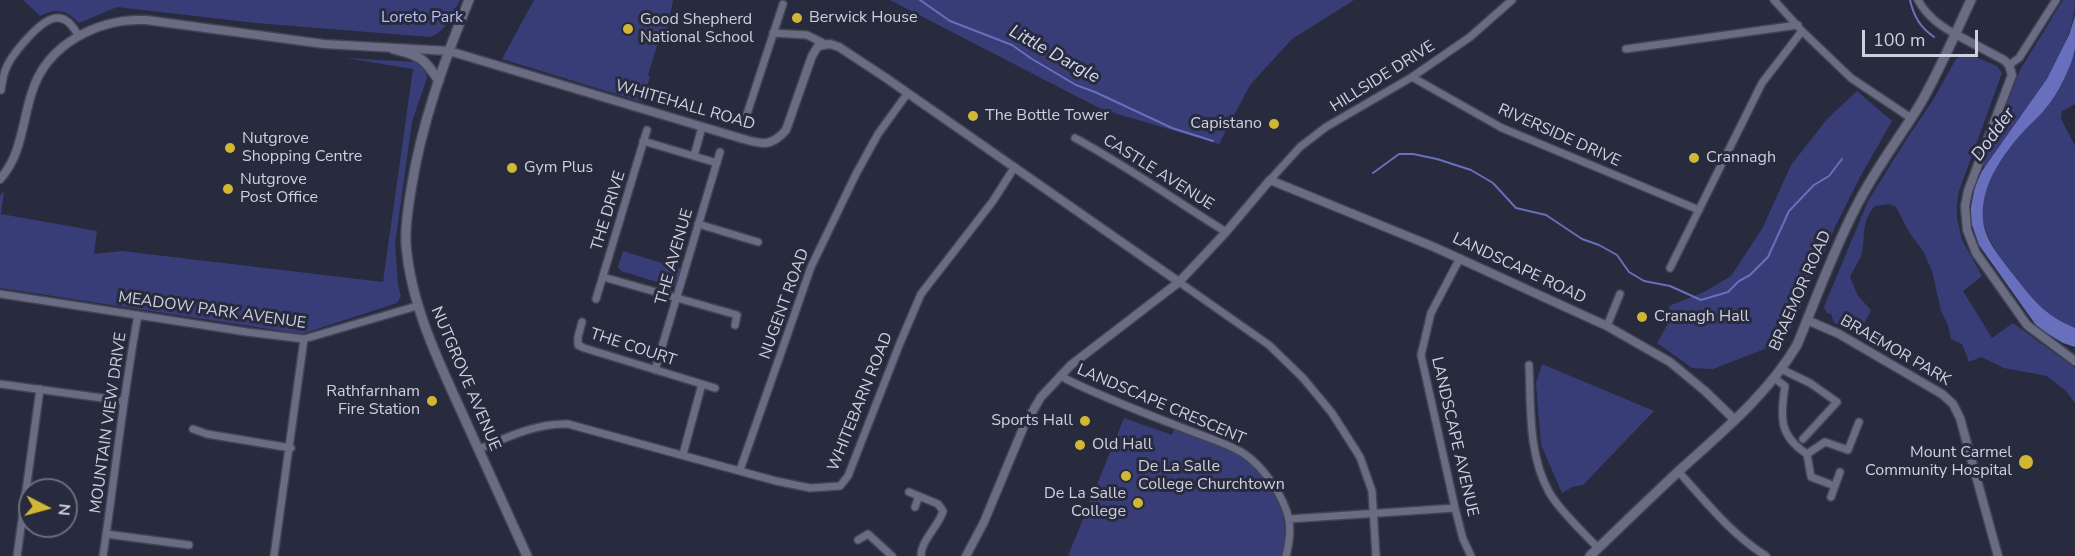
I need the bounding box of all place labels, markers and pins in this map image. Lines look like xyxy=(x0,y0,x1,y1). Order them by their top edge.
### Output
place label: Berwick House xyxy=(809,8,917,28)
place label: Good Shepherd National School xyxy=(640,10,754,48)
marker: Berwick House xyxy=(790,11,804,25)
marker: Good Shepherd National School xyxy=(621,22,635,36)
place label: The Bottle Tower xyxy=(985,106,1109,126)
marker: The Bottle Tower xyxy=(966,109,980,123)
place label: Capistano xyxy=(1190,114,1262,134)
marker: Capistano xyxy=(1267,117,1281,131)
place label: Nutgrove Shopping Centre xyxy=(242,129,362,167)
marker: Nutgrove Shopping Centre xyxy=(223,141,237,155)
place label: Crannagh xyxy=(1706,148,1776,168)
marker: Crannagh xyxy=(1687,151,1701,165)
place label: Gym Plus xyxy=(524,158,593,178)
marker: Gym Plus xyxy=(505,161,519,175)
place label: Nutgrove Post Office xyxy=(240,170,318,208)
marker: Nutgrove Post Office xyxy=(221,182,235,196)
place label: Cranagh Hall xyxy=(1654,307,1749,327)
marker: Cranagh Hall xyxy=(1635,310,1649,324)
place label: Rathfarnham Fire Station xyxy=(326,382,420,420)
marker: Rathfarnham Fire Station xyxy=(425,394,439,408)
place label: Sports Hall xyxy=(991,411,1073,431)
marker: Sports Hall xyxy=(1078,414,1092,428)
place label: Old Hall xyxy=(1092,435,1152,455)
marker: Old Hall xyxy=(1073,438,1087,452)
place label: Mount Carmel Community Hospital xyxy=(1865,443,2012,481)
marker: Mount Carmel Community Hospital xyxy=(2017,453,2035,471)
place label: De La Salle College Churchtown xyxy=(1138,457,1285,495)
marker: De La Salle College Churchtown xyxy=(1119,469,1133,483)
place label: De La Salle College xyxy=(1044,484,1126,522)
marker: De La Salle College xyxy=(1131,496,1145,510)

